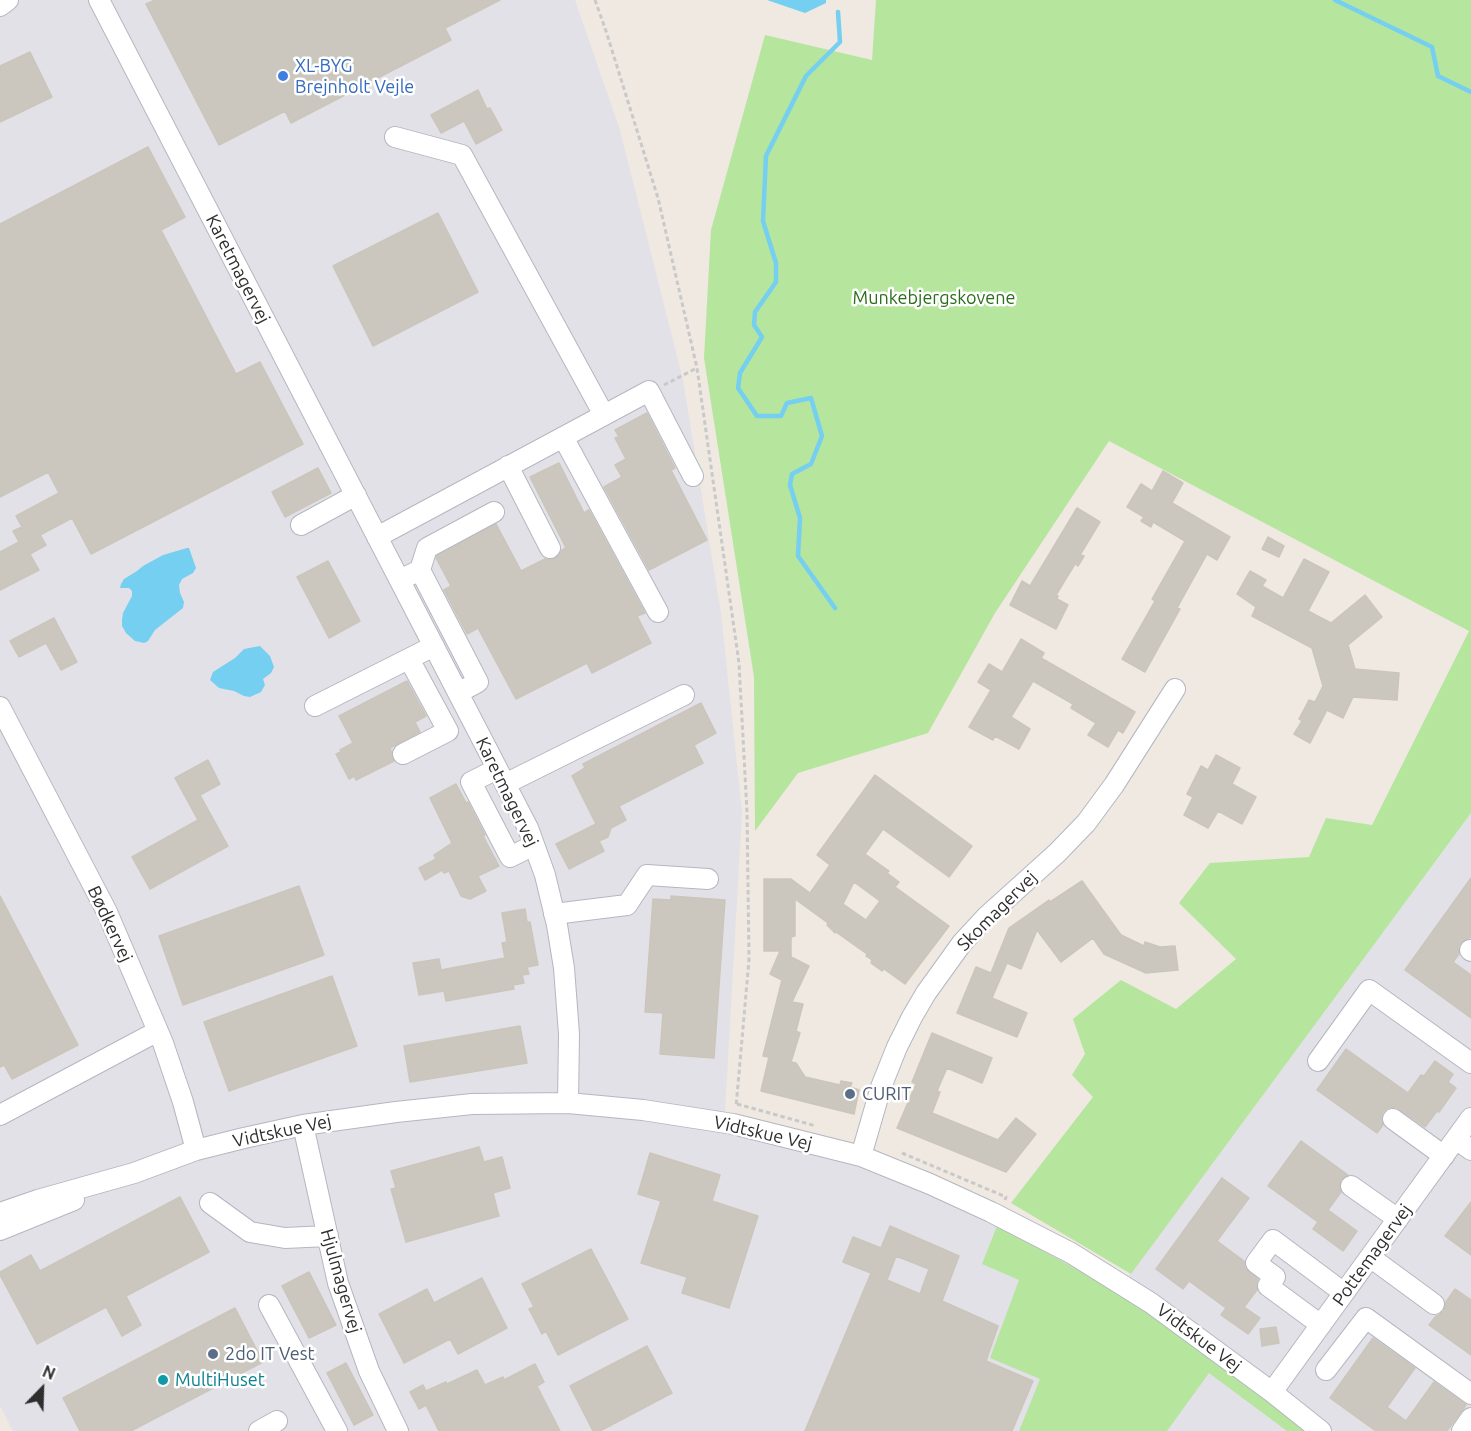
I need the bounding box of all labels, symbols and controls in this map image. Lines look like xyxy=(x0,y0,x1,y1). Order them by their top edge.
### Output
place label: XL-BYG Brejnholt Vejle xyxy=(295,55,414,98)
marker: XL-BYG Brejnholt Vejle xyxy=(276,69,290,83)
street label: Karetmagervej xyxy=(201,211,275,327)
park label: Munkebjergskovene xyxy=(853,287,1015,309)
street label: Karetmagervej xyxy=(471,734,543,850)
street label: Skomagervej xyxy=(953,867,1041,955)
street label: Bødkervej xyxy=(83,883,137,965)
place label: CURIT xyxy=(862,1083,911,1105)
marker: CURIT xyxy=(843,1087,857,1101)
street label: Vidtskue Vej xyxy=(231,1110,333,1152)
street label: Vidtskue Vej xyxy=(712,1111,814,1155)
street label: Pottemagervej xyxy=(1328,1200,1416,1310)
street label: Hjulmagervej xyxy=(316,1226,366,1336)
street label: Vidtskue Vej xyxy=(1152,1299,1246,1377)
place label: 2do IT Vest xyxy=(225,1343,315,1365)
marker: 2do IT Vest xyxy=(206,1347,220,1361)
north arrow xyxy=(12,1359,72,1419)
text: N xyxy=(40,1362,58,1383)
place label: MultiHuset xyxy=(175,1369,265,1391)
marker: MultiHuset xyxy=(156,1373,170,1387)

